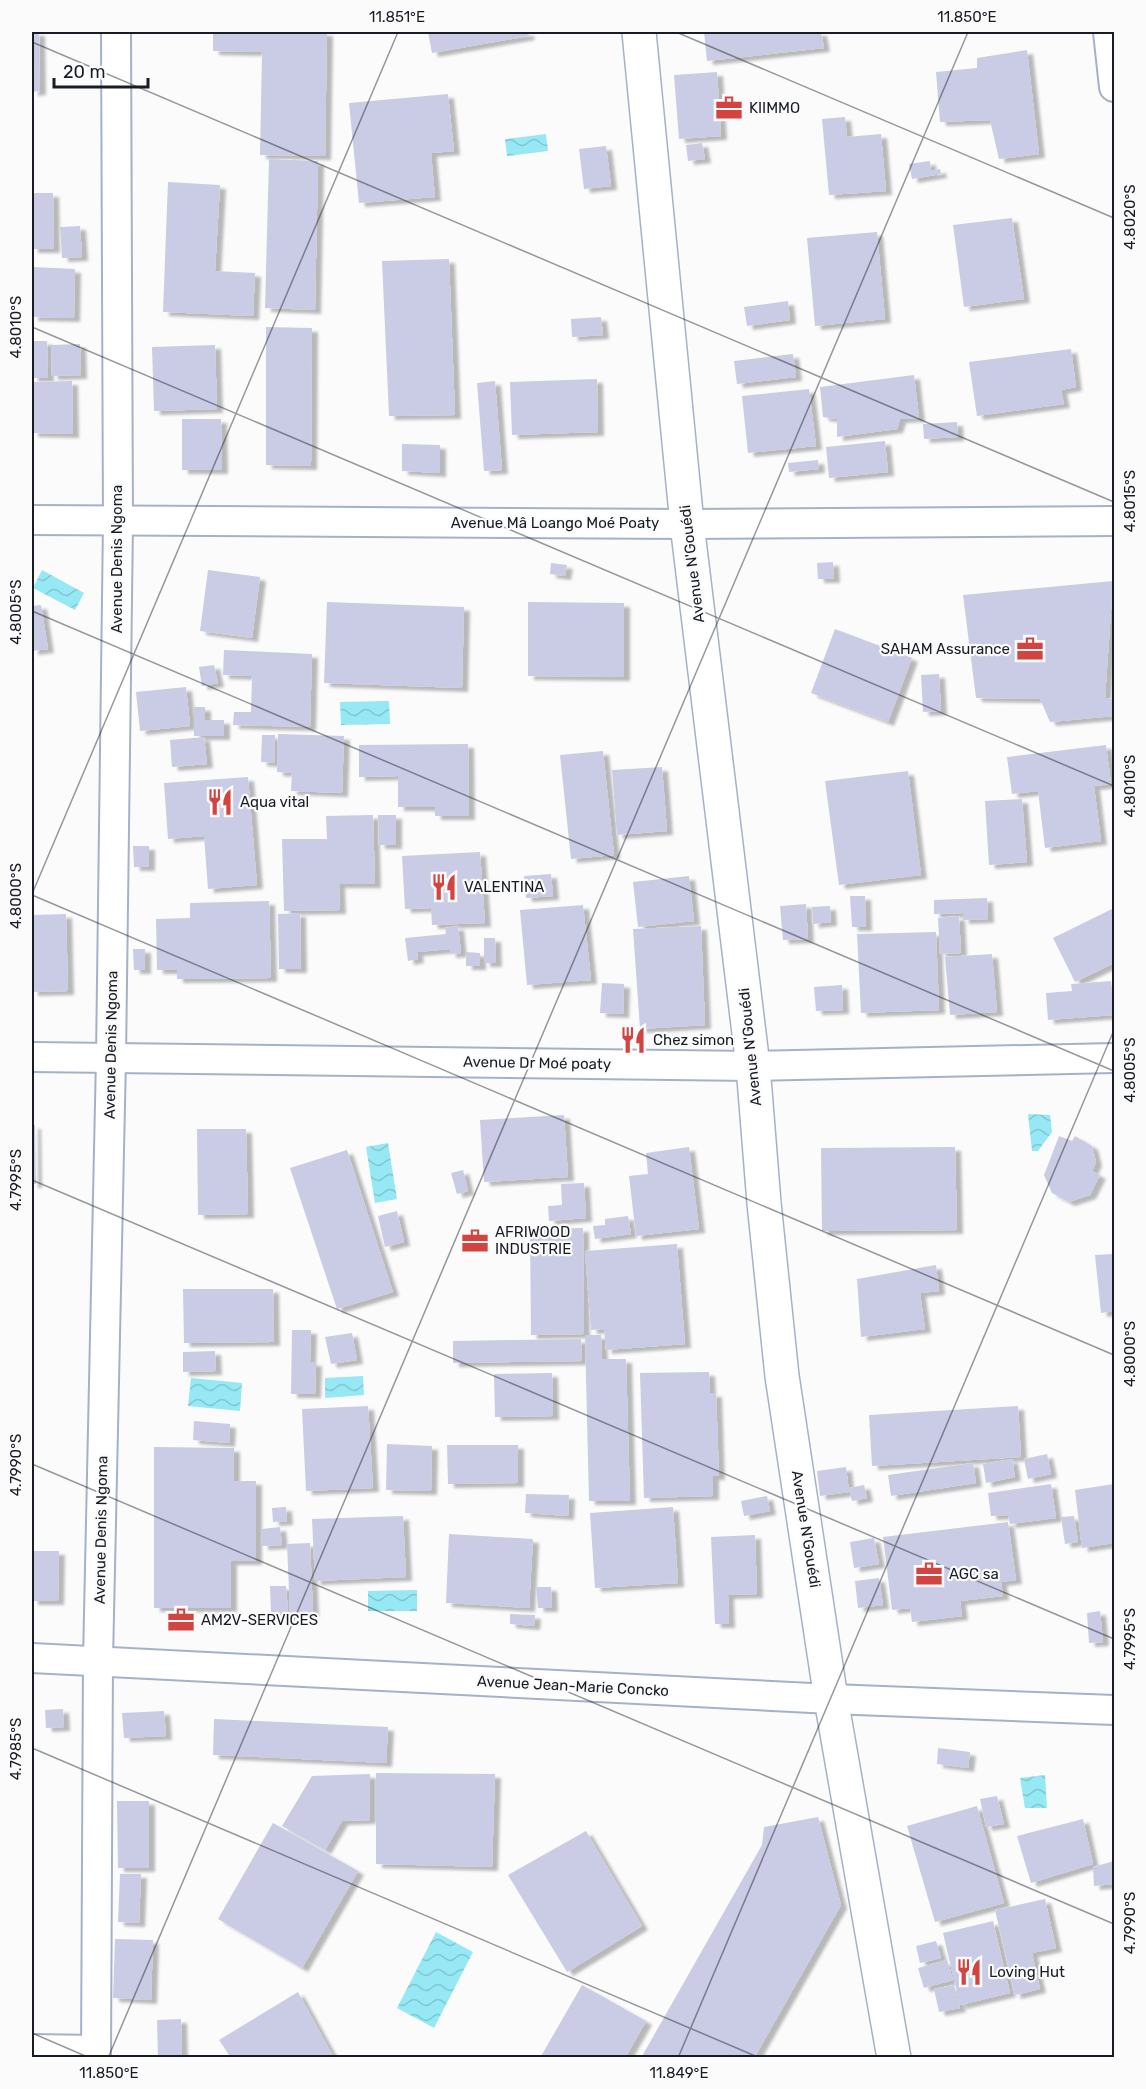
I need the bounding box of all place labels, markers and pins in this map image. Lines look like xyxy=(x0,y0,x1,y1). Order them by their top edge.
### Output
office icon: KIIMMO xyxy=(714,93,744,123)
place label: KIIMMO xyxy=(749,99,800,117)
office icon: SAHAM Assurance xyxy=(1015,634,1045,664)
place label: SAHAM Assurance xyxy=(881,640,1010,658)
restaurant icon: Aqua vital xyxy=(205,787,235,817)
place label: Aqua vital xyxy=(240,793,309,811)
restaurant icon: VALENTINA xyxy=(429,872,459,902)
place label: VALENTINA xyxy=(464,878,544,896)
restaurant icon: Chez simon xyxy=(618,1025,648,1055)
place label: Chez simon xyxy=(653,1031,734,1049)
place label: AFRIWOOD INDUSTRIE xyxy=(495,1223,571,1258)
office icon: AFRIWOOD INDUSTRIE xyxy=(460,1226,490,1256)
office icon: AGC sa xyxy=(914,1559,944,1589)
place label: AGC sa xyxy=(949,1565,999,1583)
office icon: AM2V-SERVICES xyxy=(166,1605,196,1635)
place label: AM2V-SERVICES xyxy=(201,1611,318,1629)
restaurant icon: Loving Hut xyxy=(954,1957,984,1987)
place label: Loving Hut xyxy=(989,1963,1065,1981)

